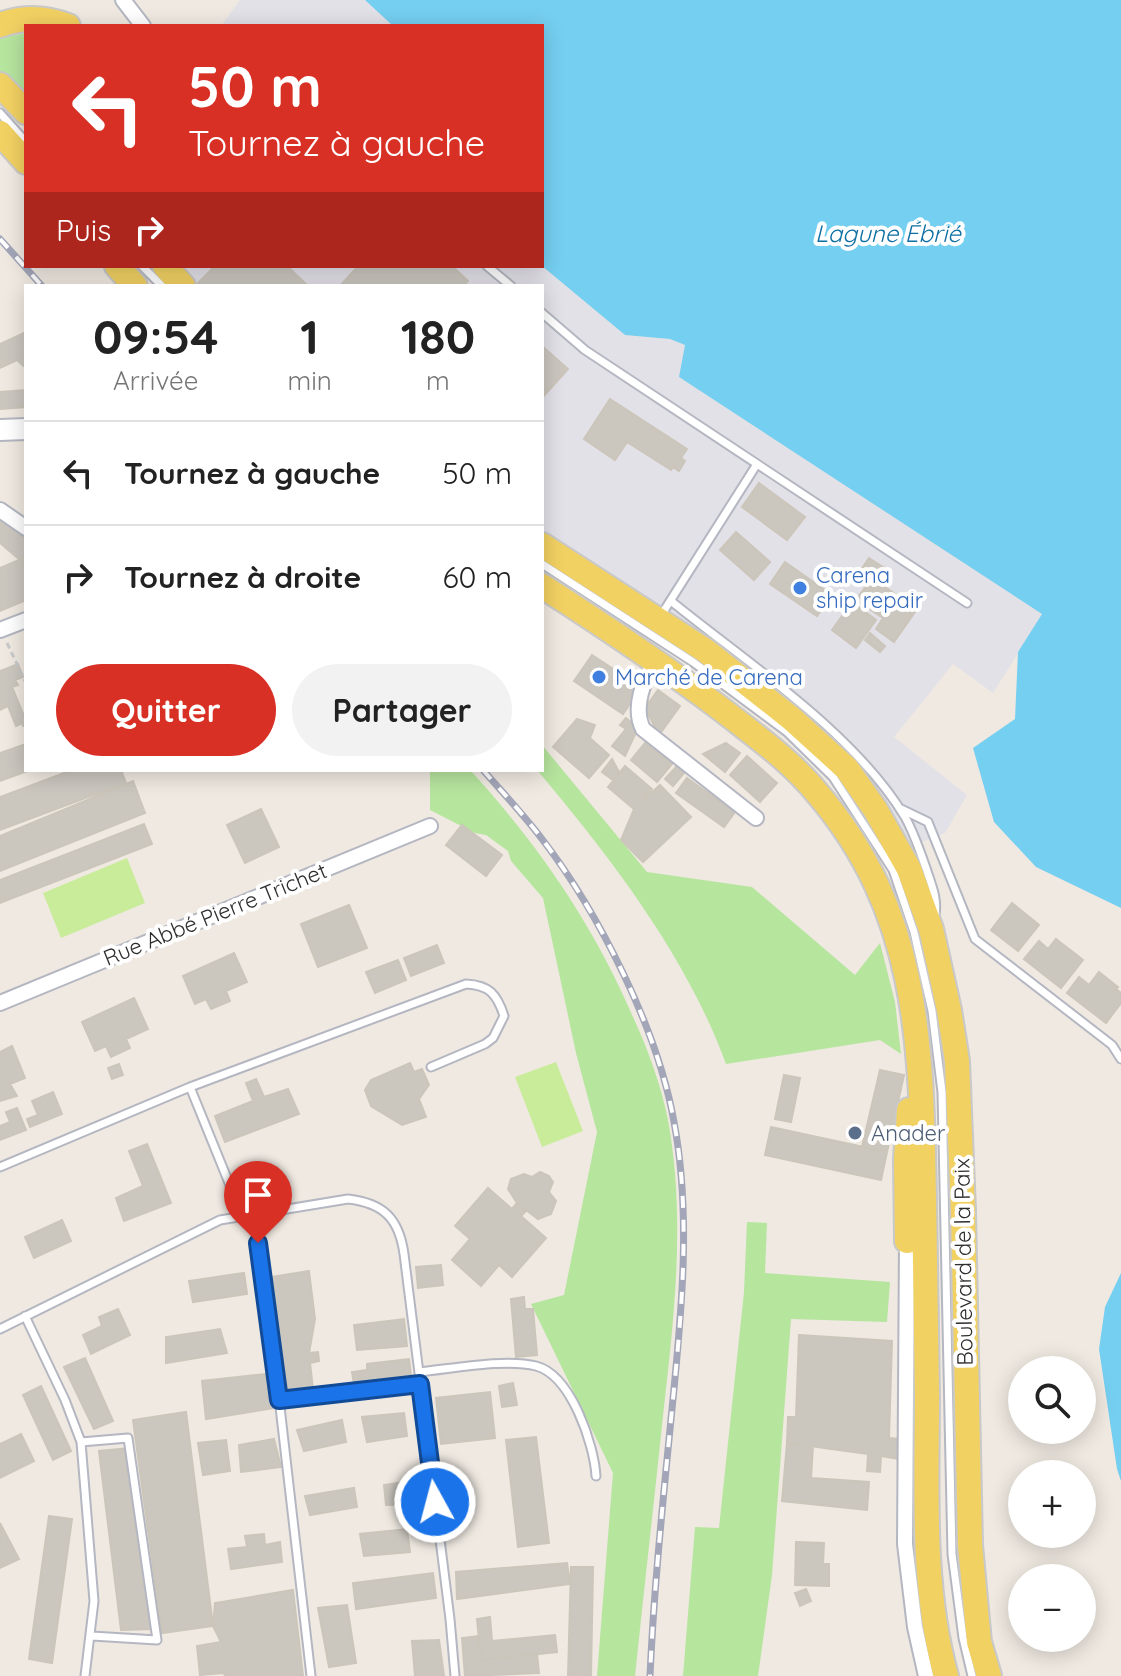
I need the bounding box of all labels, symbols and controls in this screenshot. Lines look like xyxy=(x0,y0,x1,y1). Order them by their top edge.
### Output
text: 50 m xyxy=(188,51,322,121)
icon: left xyxy=(56,56,160,160)
text: Tournez à gauche xyxy=(188,120,485,165)
icon: right xyxy=(127,208,171,252)
text: Puis xyxy=(56,211,111,249)
water label: Lagune Ébrié xyxy=(815,218,962,248)
text: 09:54 xyxy=(93,306,219,366)
text: 1 xyxy=(300,306,319,366)
text: 180 xyxy=(401,306,475,366)
text: Arrivée xyxy=(113,364,198,397)
text: min xyxy=(287,364,332,397)
text: m xyxy=(426,364,450,397)
icon: left xyxy=(56,451,100,495)
text: Tournez à gauche xyxy=(124,454,380,492)
text: 50 m xyxy=(442,454,512,492)
icon: right xyxy=(56,555,100,599)
text: Tournez à droite xyxy=(124,558,361,596)
text: 60 m xyxy=(442,558,512,596)
place label: Carena ship repair xyxy=(816,561,924,614)
marker: Carena ship repair xyxy=(791,579,809,597)
place label: Marché de Carena xyxy=(615,663,803,691)
button: Quitter xyxy=(56,664,276,756)
button: Partager xyxy=(292,664,512,756)
marker: Marché de Carena xyxy=(590,668,608,686)
street label: Rue Abbé Pierre Trichet xyxy=(99,856,331,972)
place label: Anader xyxy=(871,1119,946,1147)
marker: Anader xyxy=(846,1124,864,1142)
street label: Boulevard de la Paix xyxy=(947,1158,979,1366)
pin xyxy=(224,1161,292,1243)
icon: arrive xyxy=(236,1173,280,1217)
map controls xyxy=(1008,1356,1096,1652)
button: search xyxy=(1008,1356,1096,1444)
position arrow xyxy=(393,1460,477,1544)
button: + xyxy=(1008,1460,1096,1548)
button: − xyxy=(1008,1564,1096,1652)

